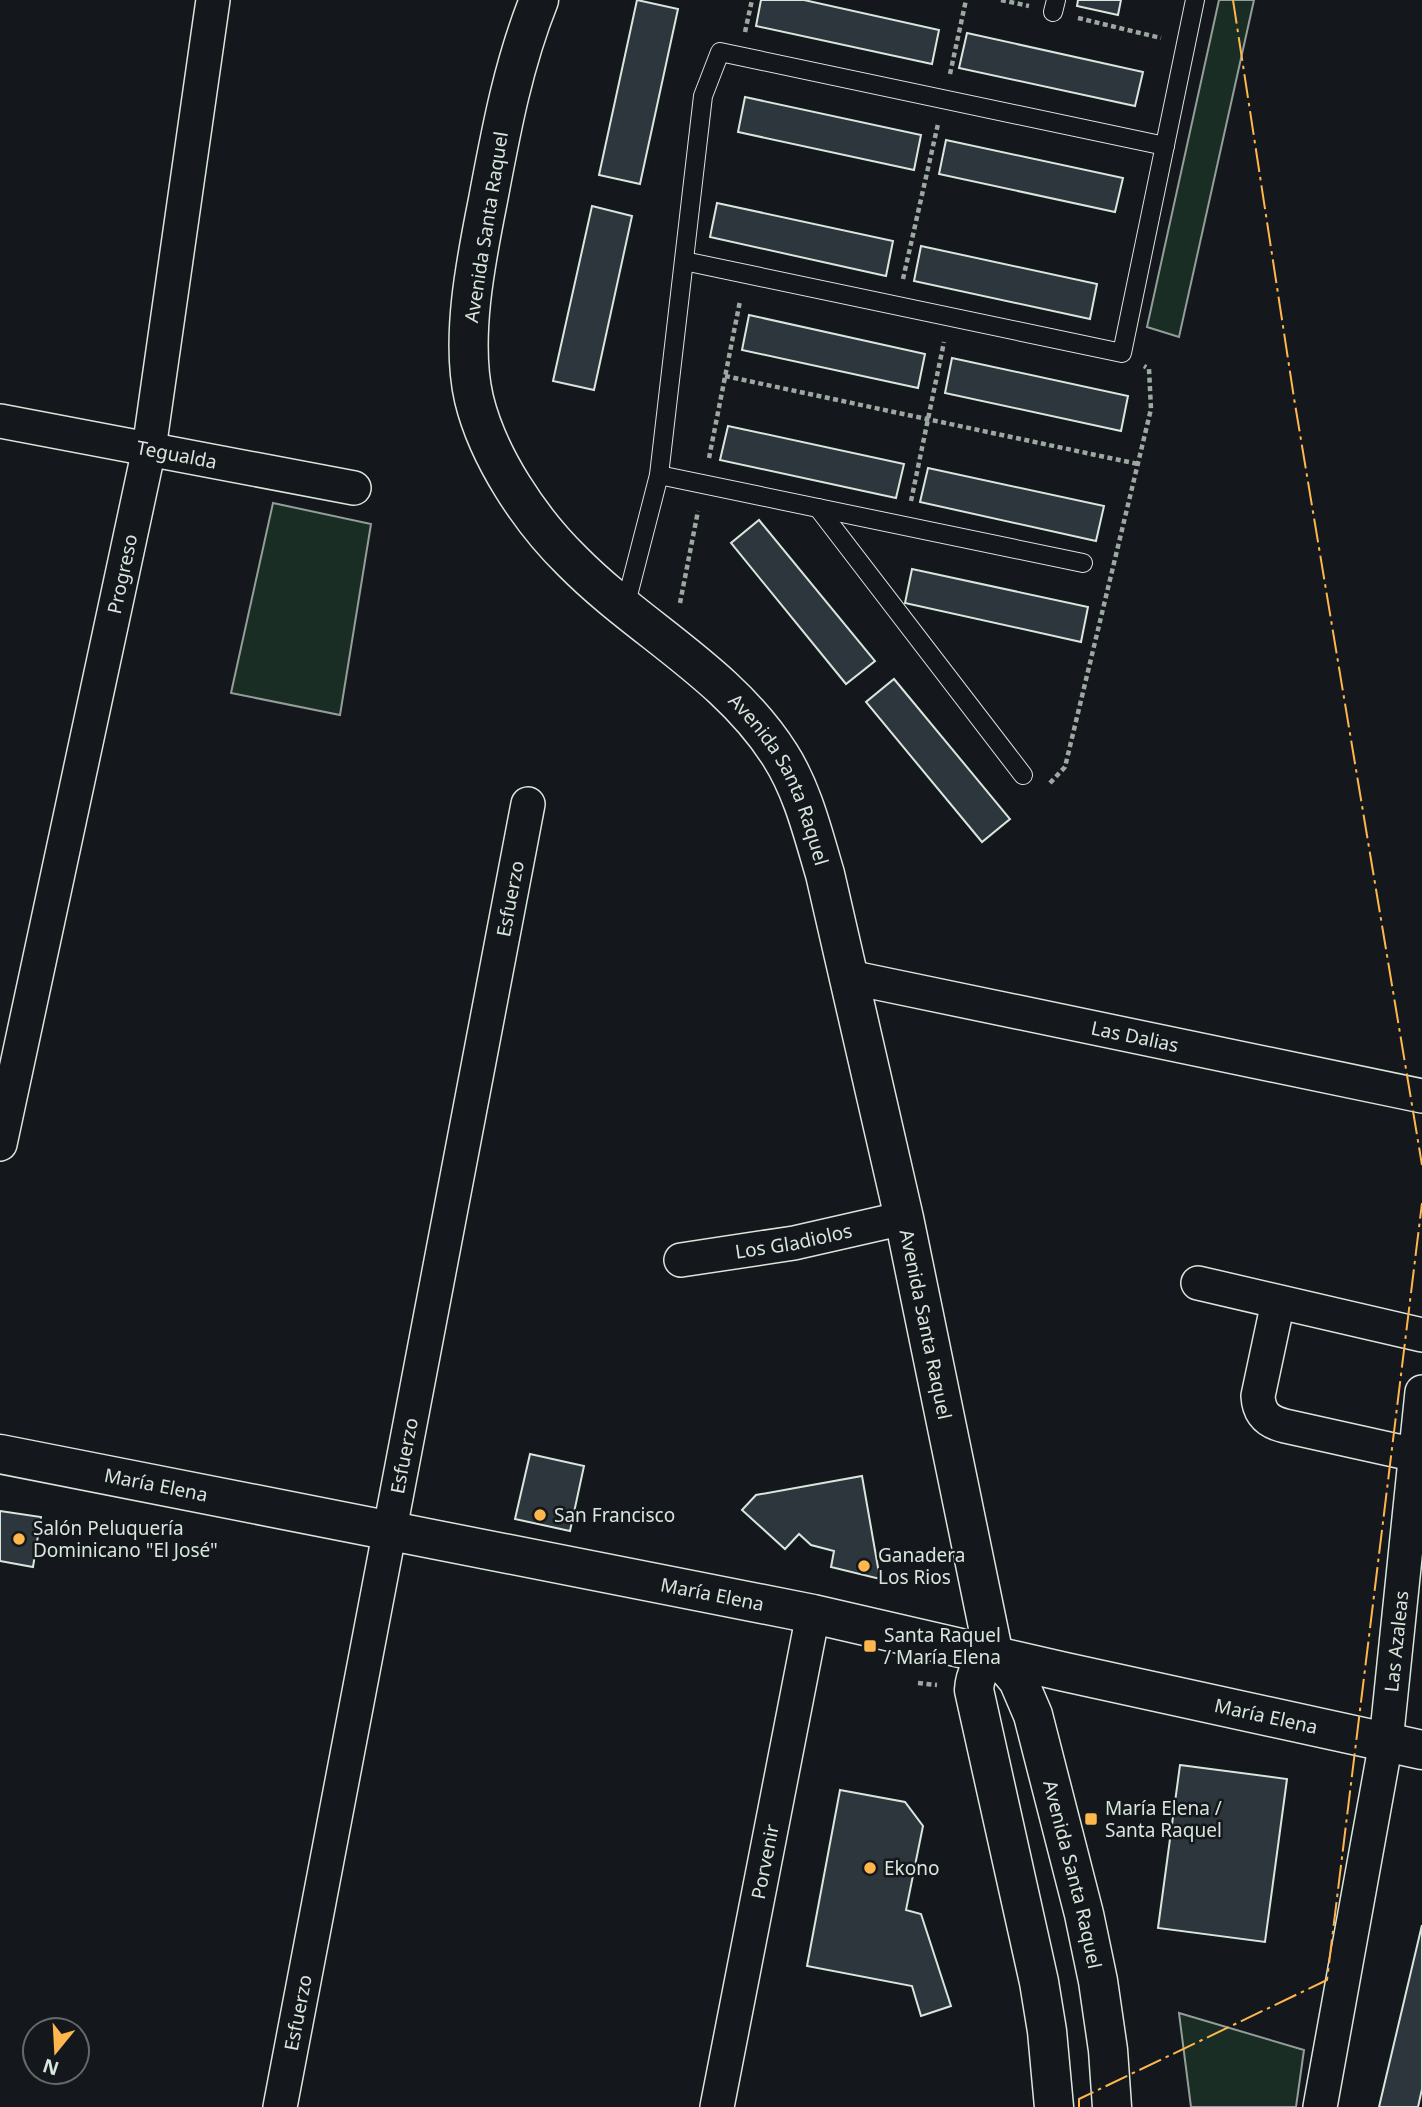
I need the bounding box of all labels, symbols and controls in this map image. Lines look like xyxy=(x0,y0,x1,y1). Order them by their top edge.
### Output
street label: Avenida Santa Raquel xyxy=(458,130,514,324)
street label: Tegualda xyxy=(134,434,219,475)
street label: Progreso xyxy=(101,532,143,616)
street label: Avenida Santa Raquel xyxy=(723,688,835,868)
street label: Esfuerzo xyxy=(490,858,530,939)
street label: Las Dalias xyxy=(1089,1015,1181,1058)
street label: Los Gladiolos xyxy=(733,1217,854,1265)
street label: Avenida Santa Raquel xyxy=(894,1227,958,1422)
street label: Esfuerzo xyxy=(384,1415,424,1496)
street label: María Elena xyxy=(102,1462,210,1508)
place label: San Francisco xyxy=(554,1502,675,1528)
marker: San Francisco xyxy=(532,1507,548,1523)
place label: Salón Peluquería Dominicano "El José" xyxy=(33,1515,218,1563)
marker: Salón Peluquería Dominicano "El José" xyxy=(11,1531,27,1547)
place label: Ganadera Los Rios xyxy=(878,1542,965,1590)
marker: Ganadera Los Rios xyxy=(856,1558,872,1574)
street label: María Elena xyxy=(658,1571,766,1617)
street label: Las Azaleas xyxy=(1378,1589,1414,1693)
place label: Santa Raquel / María Elena xyxy=(884,1622,1001,1670)
marker: Santa Raquel / María Elena xyxy=(862,1638,878,1654)
street label: María Elena xyxy=(1212,1692,1320,1740)
street label: Avenida Santa Raquel xyxy=(1037,1777,1108,1971)
place label: María Elena / Santa Raquel xyxy=(1105,1795,1222,1843)
marker: María Elena / Santa Raquel xyxy=(1083,1811,1099,1827)
street label: Porvenir xyxy=(745,1822,785,1901)
place label: Ekono xyxy=(884,1855,939,1881)
marker: Ekono xyxy=(862,1860,878,1876)
street label: Esfuerzo xyxy=(278,1972,318,2053)
north arrow xyxy=(21,2016,91,2086)
text: N xyxy=(39,2052,62,2082)

